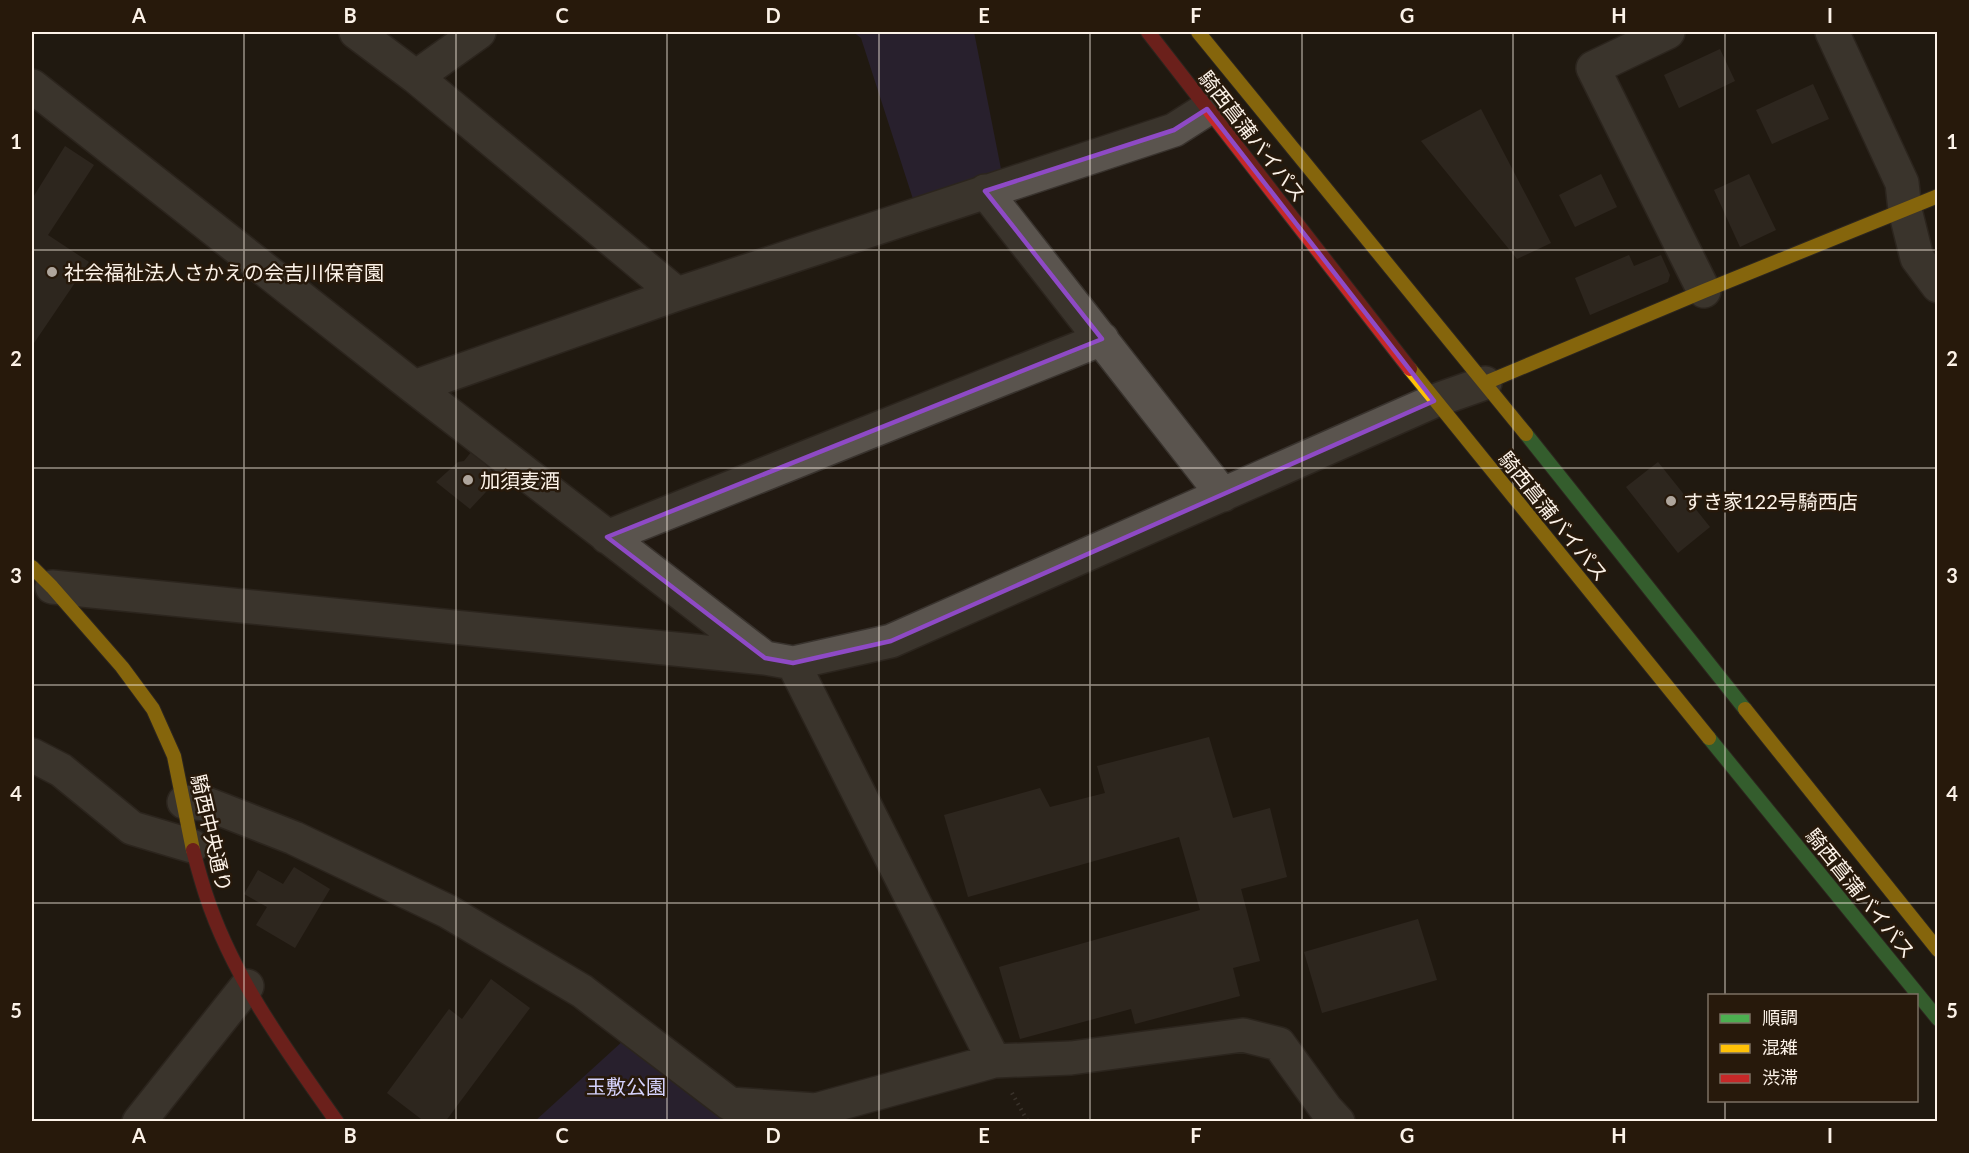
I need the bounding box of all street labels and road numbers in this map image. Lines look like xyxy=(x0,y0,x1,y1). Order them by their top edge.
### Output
street label: 騎西菖蒲バイパス xyxy=(1194,66,1312,206)
street label: 騎西菖蒲バイパス xyxy=(1494,446,1614,586)
street label: 騎西中央通り xyxy=(187,772,237,894)
street label: 騎西菖蒲バイパス xyxy=(1801,823,1921,963)

